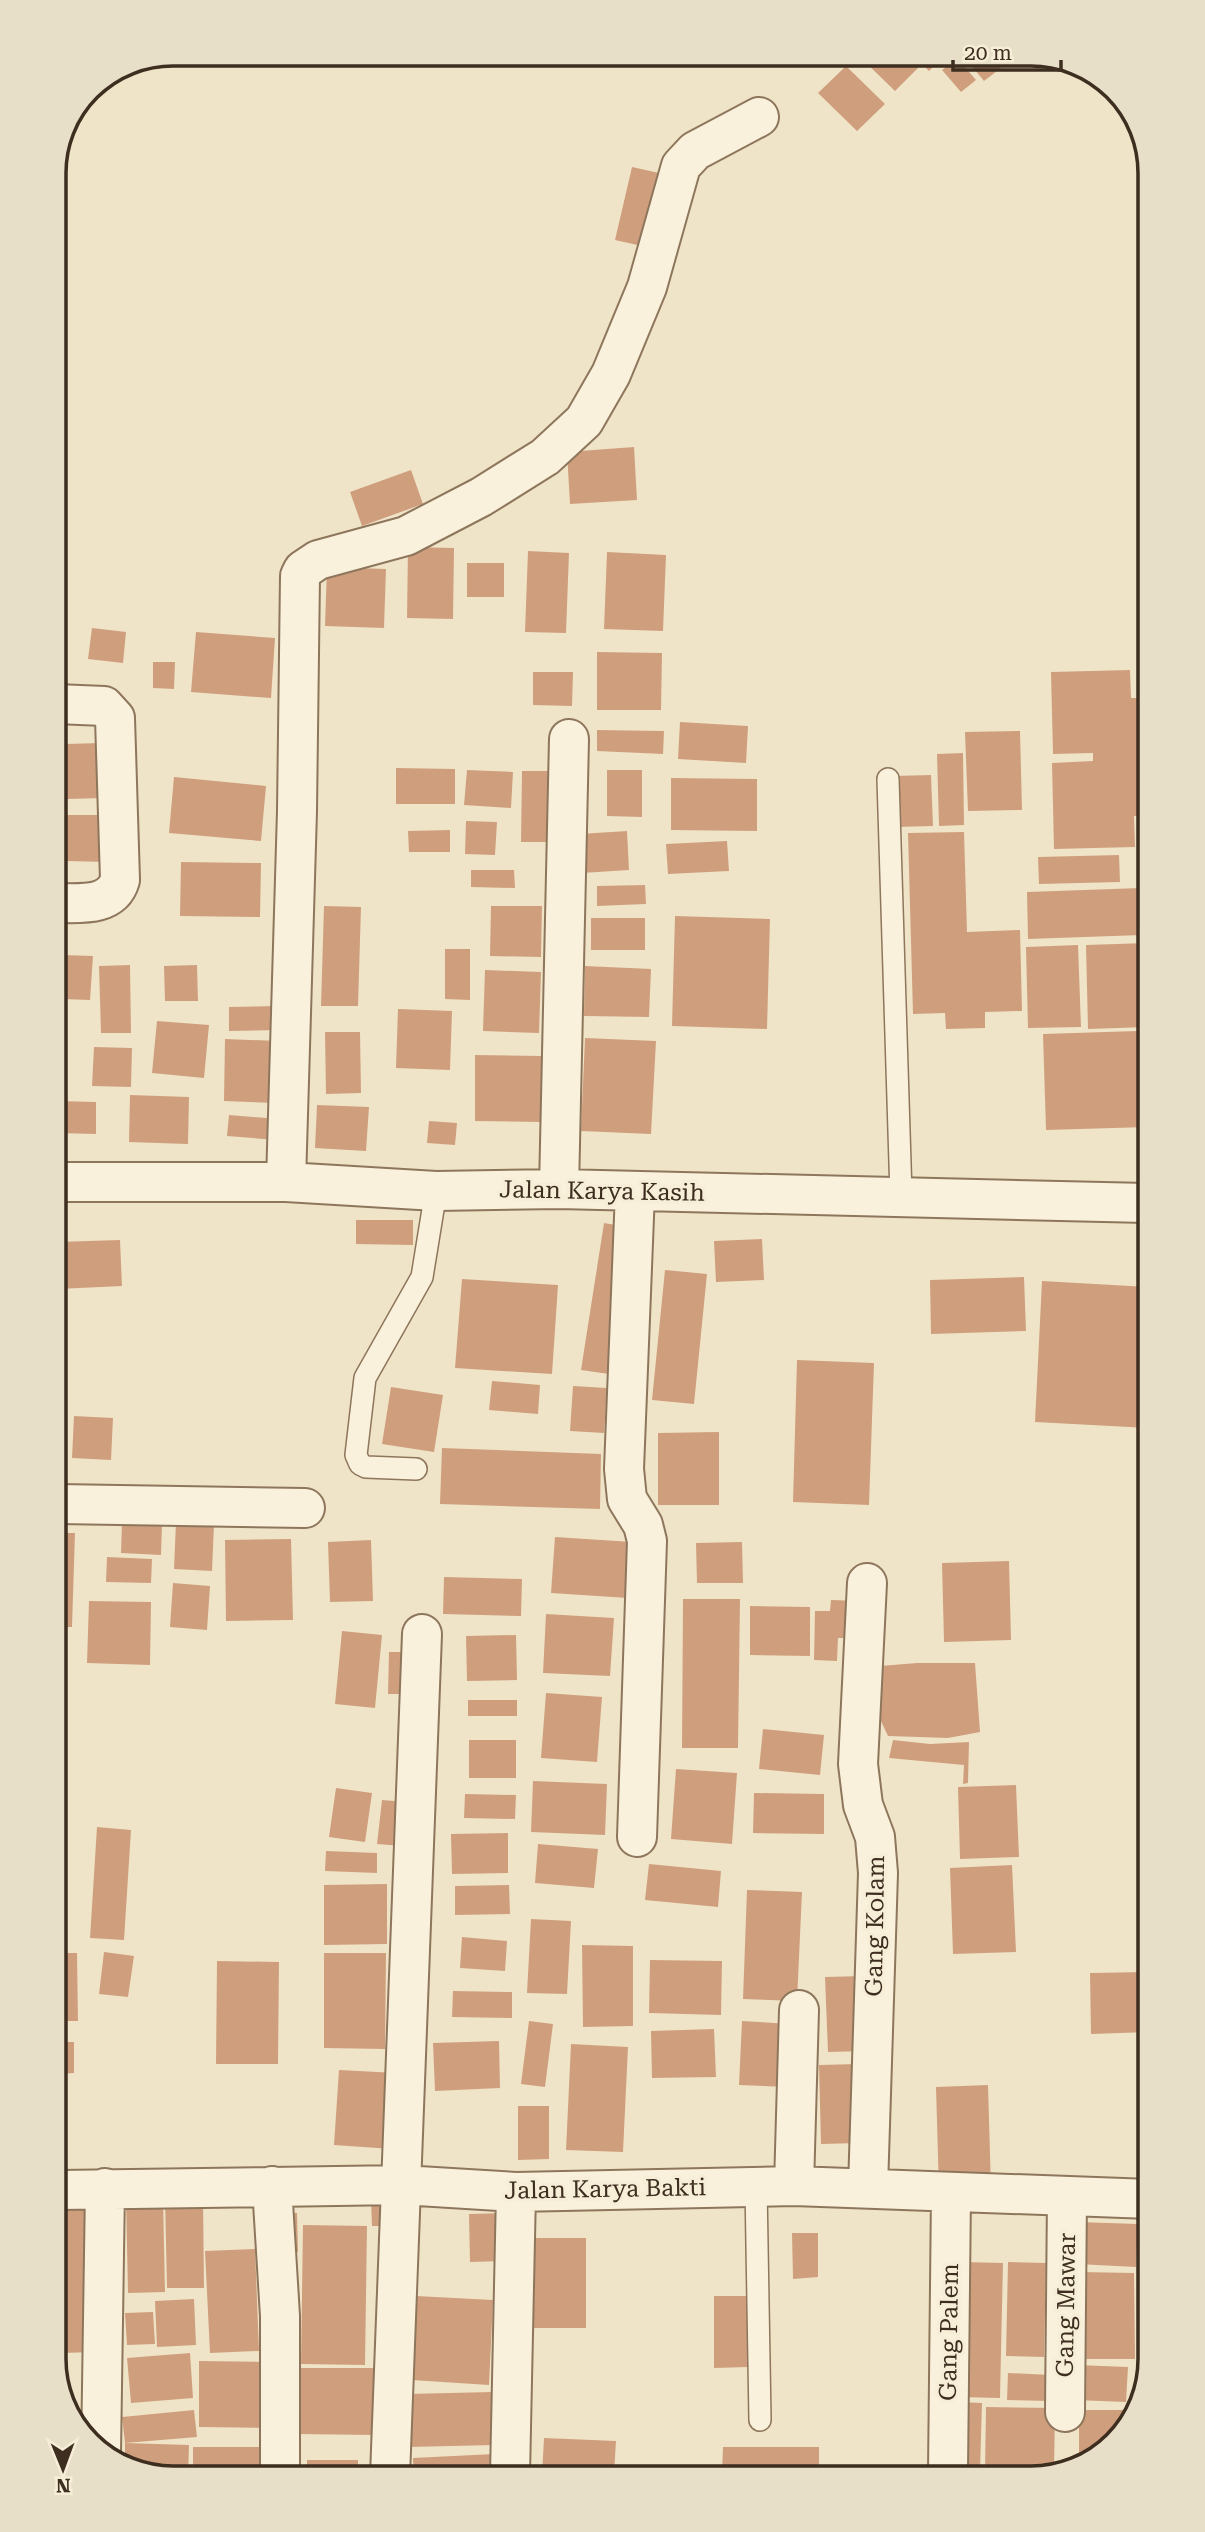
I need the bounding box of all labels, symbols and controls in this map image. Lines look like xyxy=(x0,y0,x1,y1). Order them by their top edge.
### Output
scale bar xyxy=(953,28,1062,72)
text: 20 m xyxy=(964,41,1012,65)
street label: Jalan Karya Kasih xyxy=(499,1175,705,1207)
street label: Gang Kolam xyxy=(860,1855,890,1997)
street label: Jalan Karya Bakti xyxy=(504,2173,707,2205)
street label: Gang Mawar xyxy=(1051,2232,1081,2378)
street label: Gang Palem xyxy=(934,2263,964,2401)
north arrow xyxy=(28,2434,98,2504)
text: N xyxy=(55,2474,71,2497)

